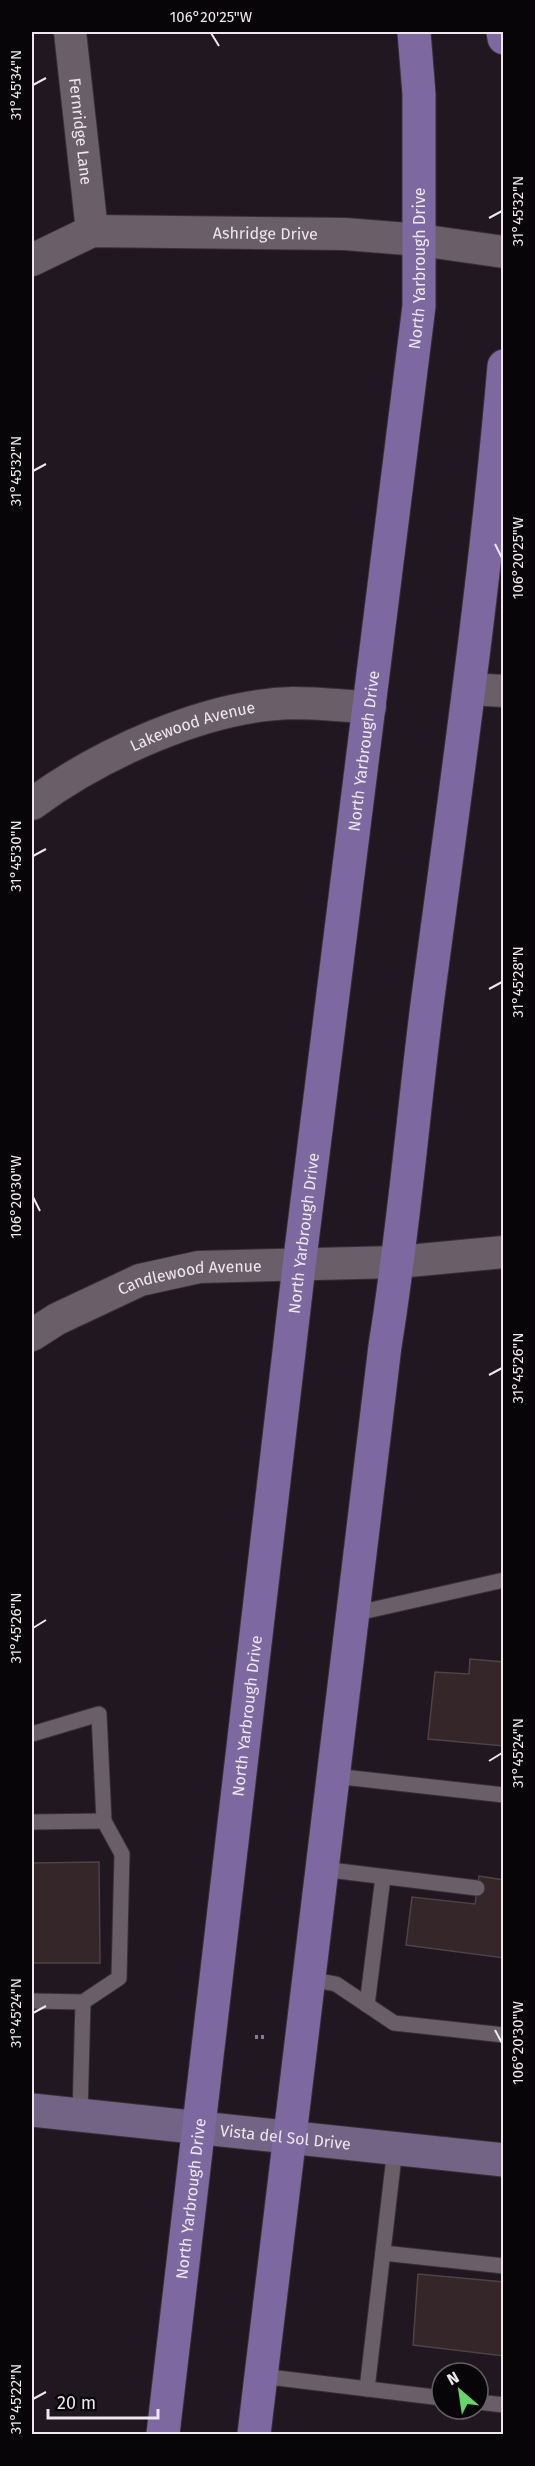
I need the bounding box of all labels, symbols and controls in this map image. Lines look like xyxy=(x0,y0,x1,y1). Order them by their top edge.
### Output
text: 106°20'25"W xyxy=(170,8,253,26)
text: 31°45'34"N xyxy=(7,50,25,120)
street label: Fernridge Lane xyxy=(65,77,96,186)
text: 31°45'32"N xyxy=(509,176,527,246)
street label: North Yarbrough Drive xyxy=(405,187,429,350)
street label: Ashridge Drive xyxy=(213,223,318,244)
text: 31°45'32"N xyxy=(7,436,25,506)
text: 106°20'25"W xyxy=(509,516,527,599)
street label: North Yarbrough Drive xyxy=(344,670,383,832)
street label: Lakewood Avenue xyxy=(127,698,257,755)
text: 31°45'30"N xyxy=(7,820,25,892)
text: 31°45'28"N xyxy=(509,946,527,1018)
street label: North Yarbrough Drive xyxy=(285,1152,323,1315)
text: 106°20'30"W xyxy=(7,1155,25,1239)
street label: Candlewood Avenue xyxy=(115,1256,262,1299)
text: 31°45'26"N xyxy=(509,1333,527,1403)
text: 31°45'26"N xyxy=(7,1593,25,1663)
street label: North Yarbrough Drive xyxy=(228,1634,266,1797)
text: 31°45'24"N xyxy=(509,1718,527,1788)
text: 31°45'24"N xyxy=(7,1978,25,2048)
text: 106°20'30"W xyxy=(509,2001,527,2085)
street label: North Yarbrough Drive xyxy=(172,2117,210,2280)
street label: Vista del Sol Drive xyxy=(219,2121,352,2154)
north arrow xyxy=(430,2361,490,2421)
text: 31°45'22"N xyxy=(7,2364,25,2434)
text: N xyxy=(444,2367,462,2389)
scale bar xyxy=(48,2382,158,2420)
text: 20 m xyxy=(57,2392,96,2414)

